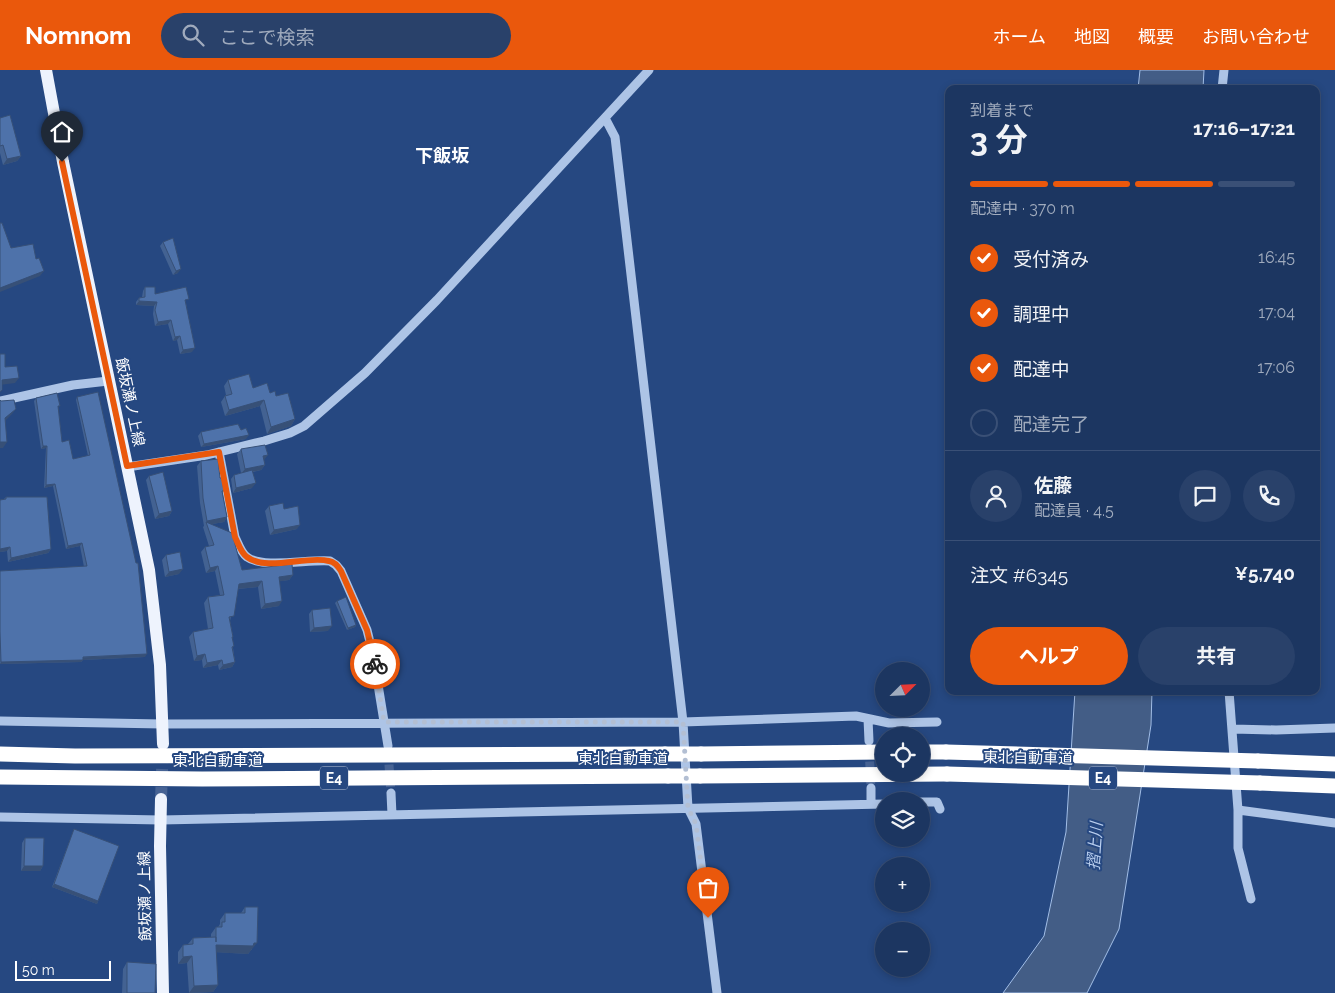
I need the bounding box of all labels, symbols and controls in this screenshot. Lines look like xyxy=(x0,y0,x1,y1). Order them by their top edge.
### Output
search box xyxy=(161,13,511,58)
text: Nomnom xyxy=(25,21,131,50)
icon: search xyxy=(179,21,207,49)
text: ここで検索 xyxy=(219,26,314,48)
text: ホーム xyxy=(993,26,1046,47)
text: 地図 xyxy=(1074,26,1110,47)
text: 概要 xyxy=(1138,26,1174,47)
text: お問い合わせ xyxy=(1202,26,1310,47)
text: 到着まで xyxy=(970,101,1034,120)
pin xyxy=(41,111,83,162)
text: 17:16–17:21 xyxy=(1193,117,1295,139)
icon: home xyxy=(48,118,76,146)
text: 3 分 xyxy=(970,121,1028,158)
district label: 下飯坂 xyxy=(415,145,470,166)
text: 配達中 · 370 m xyxy=(970,199,1075,218)
icon: check xyxy=(970,244,998,272)
text: 受付済み xyxy=(1013,248,1089,270)
text: 16:45 xyxy=(1258,248,1295,267)
icon: check xyxy=(970,299,998,327)
text: 調理中 xyxy=(1013,303,1070,325)
text: 17:04 xyxy=(1258,303,1295,322)
icon: check xyxy=(970,354,998,382)
street label: 飯坂瀬ノ上線 xyxy=(112,356,148,448)
text: 配達中 xyxy=(1013,358,1070,380)
text: 17:06 xyxy=(1257,358,1295,377)
text: 配達完了 xyxy=(1013,413,1089,435)
button: person xyxy=(970,470,1022,522)
button: chat xyxy=(1179,470,1231,522)
button: phone xyxy=(1243,470,1295,522)
text: 佐藤 xyxy=(1034,474,1072,496)
text: 配達員 · 4.5 xyxy=(1034,501,1114,520)
text: ¥5,740 xyxy=(1234,562,1295,584)
text: 注文 #6345 xyxy=(970,564,1068,586)
button: ヘルプ xyxy=(970,627,1128,685)
button: 共有 xyxy=(1138,627,1295,685)
courier xyxy=(350,639,400,689)
icon: bike xyxy=(361,650,389,678)
north arrow xyxy=(875,662,930,718)
map controls xyxy=(875,662,930,977)
button: locate xyxy=(875,727,930,782)
street label: 東北自動車道 xyxy=(983,748,1073,768)
street label: 東北自動車道 xyxy=(578,750,668,768)
street label: 東北自動車道 xyxy=(173,752,263,770)
road number: E4 xyxy=(320,766,348,790)
road number: E4 xyxy=(1089,766,1117,790)
button: layers xyxy=(875,792,930,847)
water label: 摺上川 xyxy=(1084,819,1106,871)
street label: 飯坂瀬ノ上線 xyxy=(135,851,155,941)
button: + xyxy=(875,857,930,912)
pin xyxy=(687,867,729,918)
icon: bag xyxy=(694,874,722,902)
button: − xyxy=(875,922,930,977)
scale bar xyxy=(15,958,111,981)
text: 50 m xyxy=(22,962,55,978)

